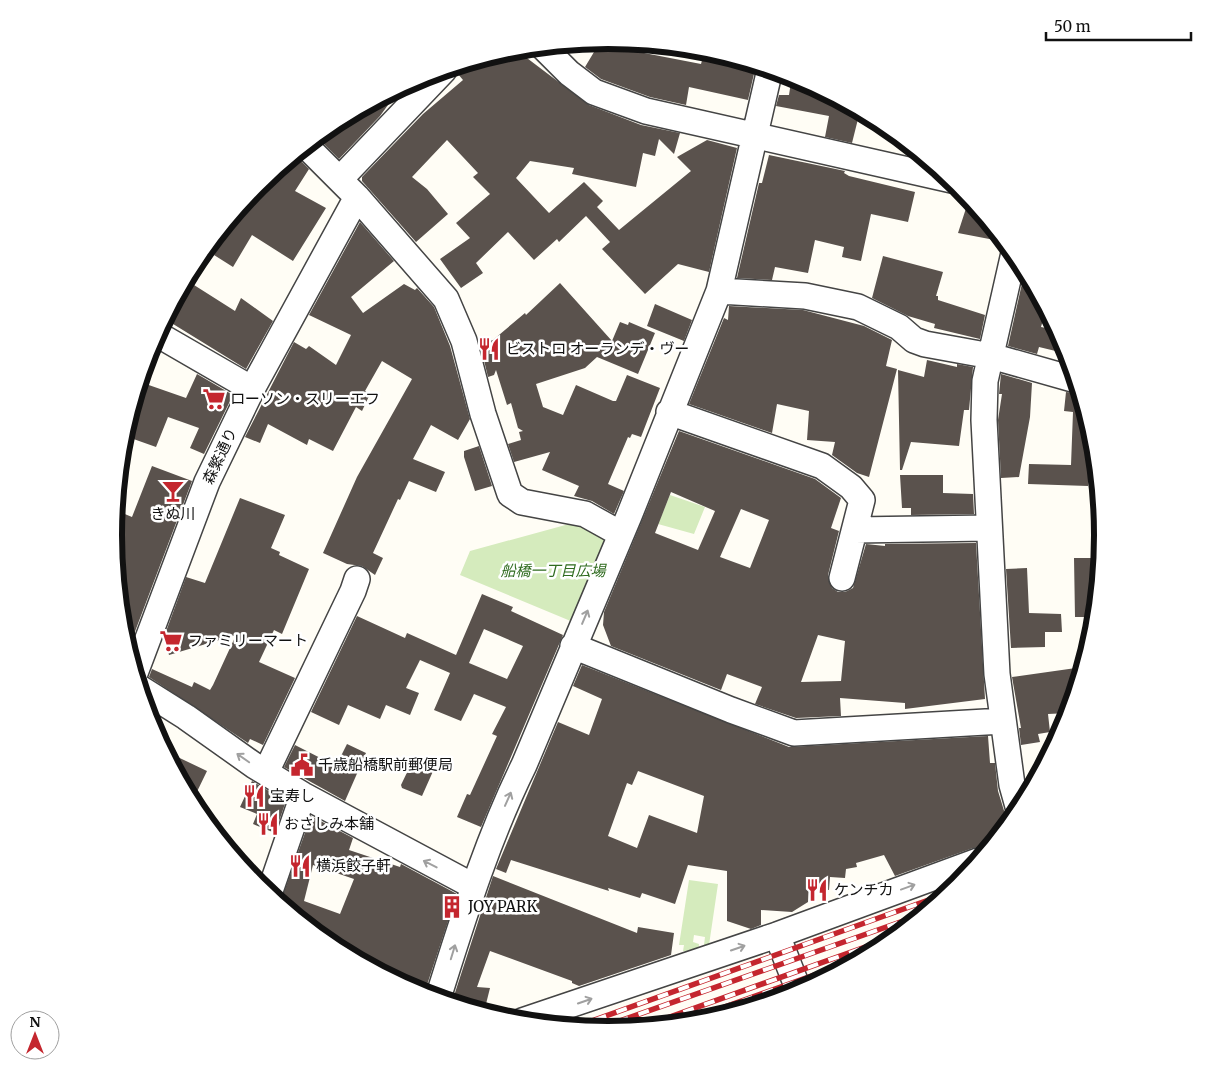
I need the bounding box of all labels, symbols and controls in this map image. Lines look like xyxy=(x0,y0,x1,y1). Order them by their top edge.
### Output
scale bar xyxy=(1046,10,1191,42)
text: 50 m xyxy=(1054,17,1091,36)
restaurant icon: ビストロ オーランデ・ヴー xyxy=(476,336,502,362)
place label: ビストロ オーランデ・ヴー xyxy=(506,339,690,358)
supermarket icon: ローソン・スリーエフ xyxy=(201,386,227,412)
place label: ローソン・スリーエフ xyxy=(230,389,380,408)
street label: 森繁通り xyxy=(198,425,241,487)
bar icon: きぬ川 xyxy=(160,478,186,504)
place label: きぬ川 xyxy=(150,504,196,523)
park label: 船橋一丁目広場 xyxy=(500,561,607,580)
one-way arrow xyxy=(581,610,591,625)
supermarket icon: ファミリーマート xyxy=(158,628,184,654)
place label: ファミリーマート xyxy=(188,631,308,650)
public building icon: 千歳船橋駅前郵便局 xyxy=(289,752,315,778)
one-way arrow xyxy=(236,753,250,763)
place label: 千歳船橋駅前郵便局 xyxy=(318,755,453,774)
restaurant icon: 宝寿し xyxy=(241,783,267,809)
place label: 宝寿し xyxy=(270,786,315,805)
one-way arrow xyxy=(503,792,513,807)
restaurant icon: おさしみ本舗 xyxy=(255,811,281,837)
place label: おさしみ本舗 xyxy=(284,814,374,833)
restaurant icon: 横浜餃子軒 xyxy=(287,853,313,879)
place label: 横浜餃子軒 xyxy=(316,856,391,875)
one-way arrow xyxy=(423,859,438,868)
restaurant icon: ケンチカ xyxy=(804,877,830,903)
place label: ケンチカ xyxy=(834,880,894,899)
one-way arrow xyxy=(899,882,915,891)
building icon: JOY PARK xyxy=(439,894,465,920)
place label: JOY PARK xyxy=(467,897,537,916)
one-way arrow xyxy=(730,943,746,952)
one-way arrow xyxy=(448,944,458,960)
one-way arrow xyxy=(576,996,592,1005)
north arrow xyxy=(10,1010,60,1060)
text: N xyxy=(29,1013,41,1031)

